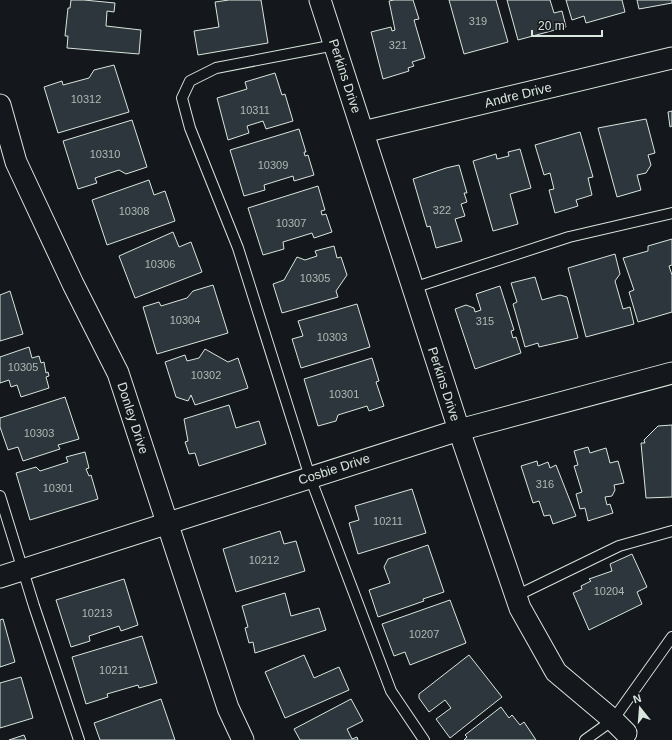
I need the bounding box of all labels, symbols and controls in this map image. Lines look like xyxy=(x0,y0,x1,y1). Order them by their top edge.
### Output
scale bar xyxy=(532,12,602,38)
house number: 319 xyxy=(469,15,487,27)
text: 20 m xyxy=(538,19,565,33)
street label: Perkins Drive xyxy=(326,37,364,115)
house number: 321 xyxy=(389,39,407,51)
street label: Andre Drive xyxy=(483,79,553,111)
house number: 10312 xyxy=(71,93,101,105)
house number: 10311 xyxy=(240,104,270,116)
house number: 10310 xyxy=(90,148,120,160)
house number: 10309 xyxy=(258,159,288,171)
house number: 322 xyxy=(433,204,451,216)
house number: 10308 xyxy=(119,205,149,217)
house number: 10307 xyxy=(276,217,306,229)
house number: 10306 xyxy=(145,258,175,270)
house number: 10305 xyxy=(300,272,330,284)
house number: 10304 xyxy=(170,314,200,326)
house number: 315 xyxy=(476,315,494,327)
house number: 10303 xyxy=(317,331,347,343)
street label: Perkins Drive xyxy=(425,345,463,423)
house number: 10305 xyxy=(8,361,38,373)
house number: 10302 xyxy=(191,369,221,381)
street label: Donley Drive xyxy=(114,380,152,456)
house number: 10301 xyxy=(329,388,359,400)
house number: 10303 xyxy=(24,427,54,439)
street label: Cosbie Drive xyxy=(296,450,372,488)
house number: 316 xyxy=(536,478,554,490)
house number: 10301 xyxy=(43,482,73,494)
house number: 10211 xyxy=(373,515,403,527)
house number: 10212 xyxy=(249,554,279,566)
house number: 10204 xyxy=(594,585,624,597)
house number: 10213 xyxy=(82,607,112,619)
house number: 10207 xyxy=(409,628,439,640)
house number: 10211 xyxy=(99,664,129,676)
north arrow xyxy=(620,688,660,728)
text: N xyxy=(632,692,643,705)

